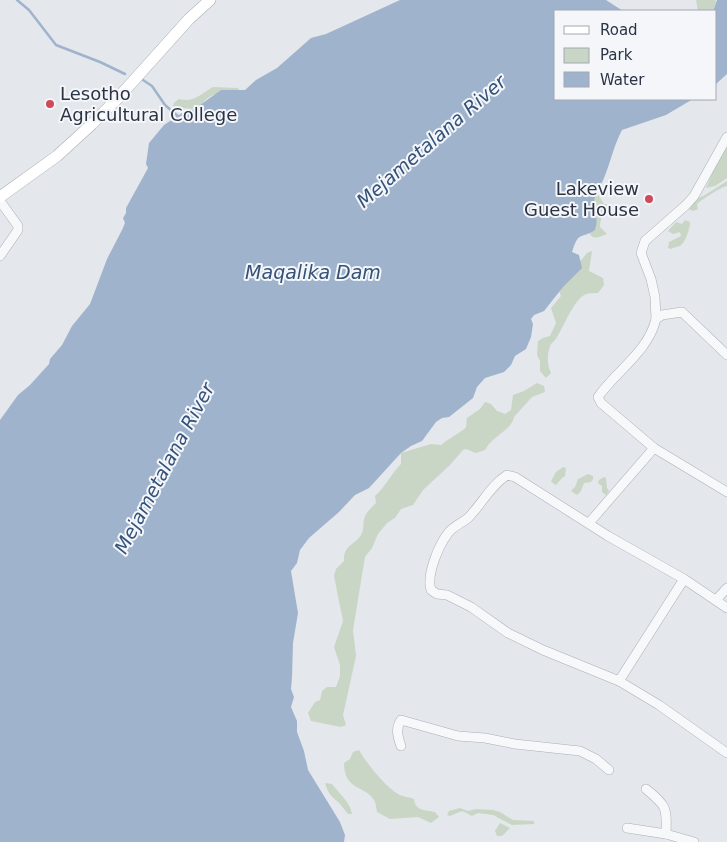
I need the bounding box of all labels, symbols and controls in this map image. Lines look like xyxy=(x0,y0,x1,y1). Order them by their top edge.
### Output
legend xyxy=(554,10,717,100)
text: Road xyxy=(600,21,638,39)
text: Park xyxy=(600,46,633,64)
water label: Mejametalana River xyxy=(352,70,511,212)
text: Water xyxy=(600,71,645,89)
place label: Lesotho Agricultural College xyxy=(60,83,237,125)
marker: Lesotho Agricultural College xyxy=(44,98,56,110)
place label: Lakeview Guest House xyxy=(524,178,639,220)
marker: Lakeview Guest House xyxy=(643,193,655,205)
water label: Maqalika Dam xyxy=(245,261,381,283)
water label: Mejametalana River xyxy=(110,378,219,557)

